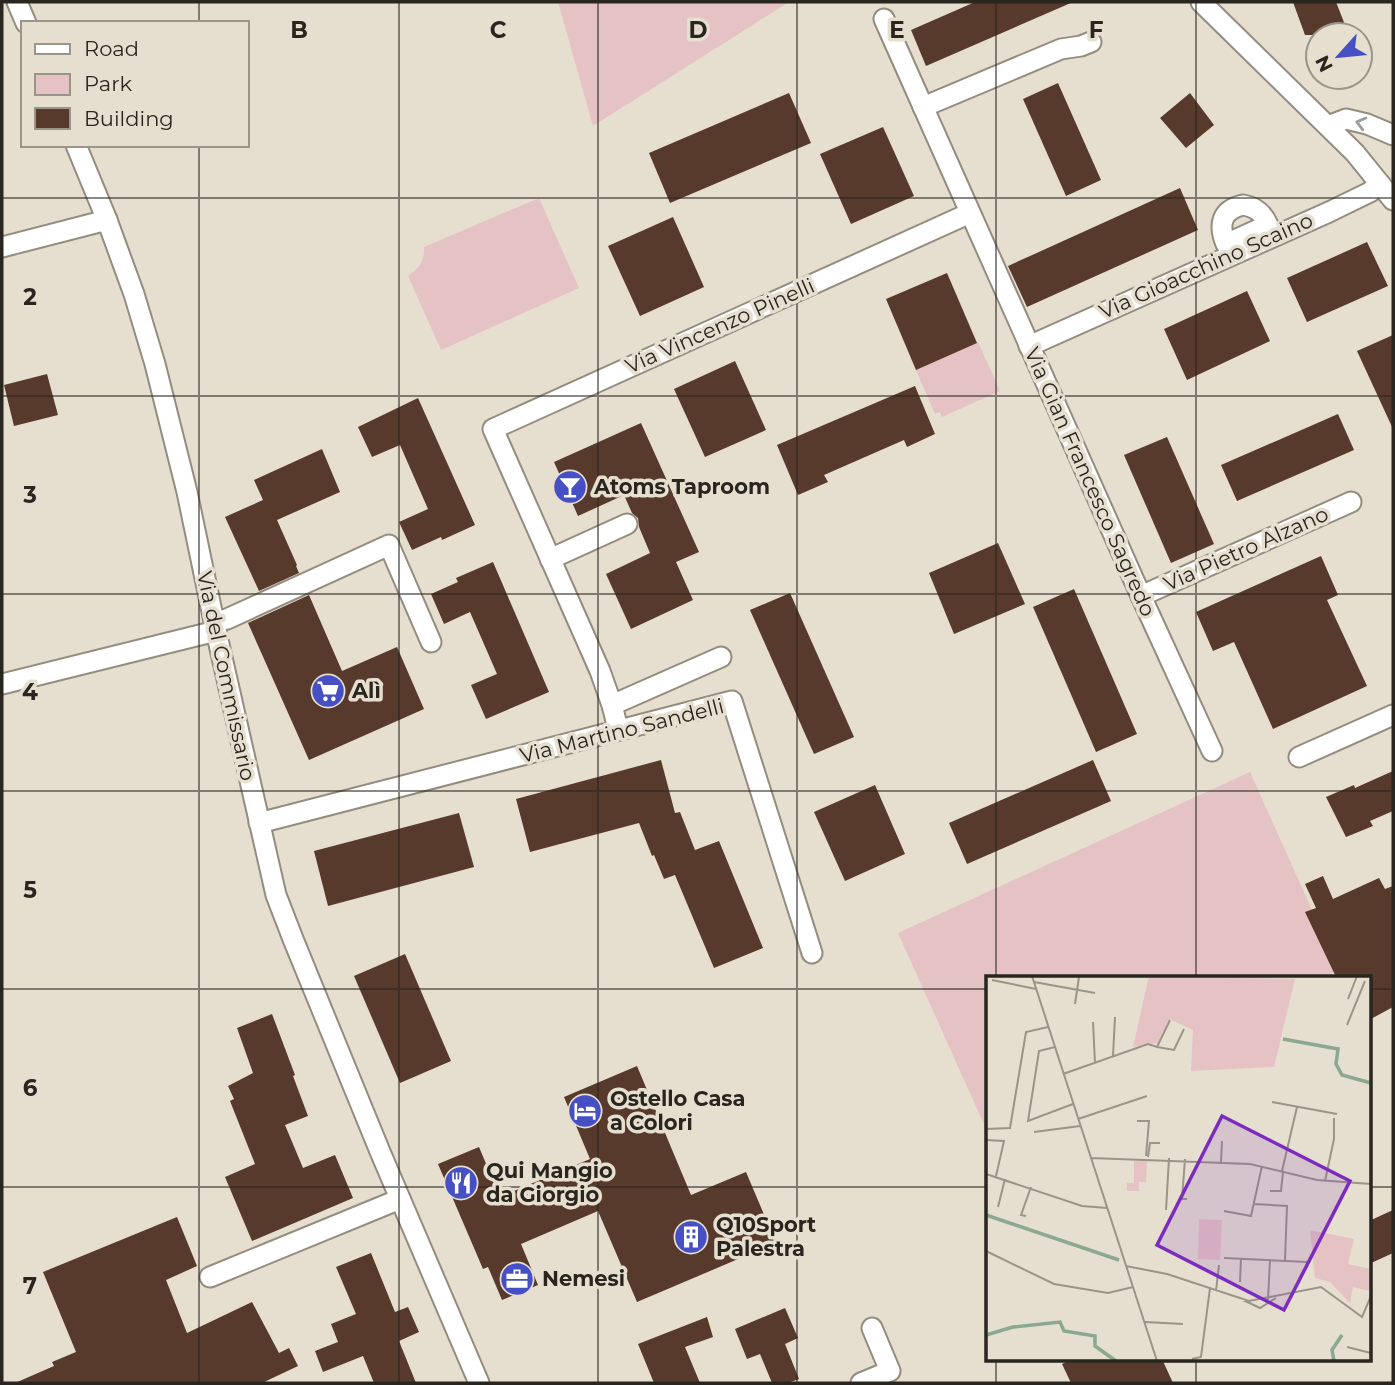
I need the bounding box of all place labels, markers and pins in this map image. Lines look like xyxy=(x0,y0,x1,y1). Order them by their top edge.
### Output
bar icon: Atoms Taproom xyxy=(551,468,589,506)
place label: Atoms Taproom xyxy=(593,474,770,499)
supermarket icon: Alì xyxy=(309,672,347,710)
place label: Alì xyxy=(351,678,381,703)
place label: Ostello Casa a Colori xyxy=(610,1086,745,1135)
hotel icon: Ostello Casa a Colori xyxy=(566,1092,604,1130)
place label: Qui Mangio da Giorgio xyxy=(486,1158,613,1207)
restaurant icon: Qui Mangio da Giorgio xyxy=(442,1164,480,1202)
place label: Q10Sport Palestra xyxy=(716,1212,816,1261)
building icon: Q10Sport Palestra xyxy=(672,1218,710,1256)
office icon: Nemesi xyxy=(498,1260,536,1298)
place label: Nemesi xyxy=(542,1266,625,1291)

